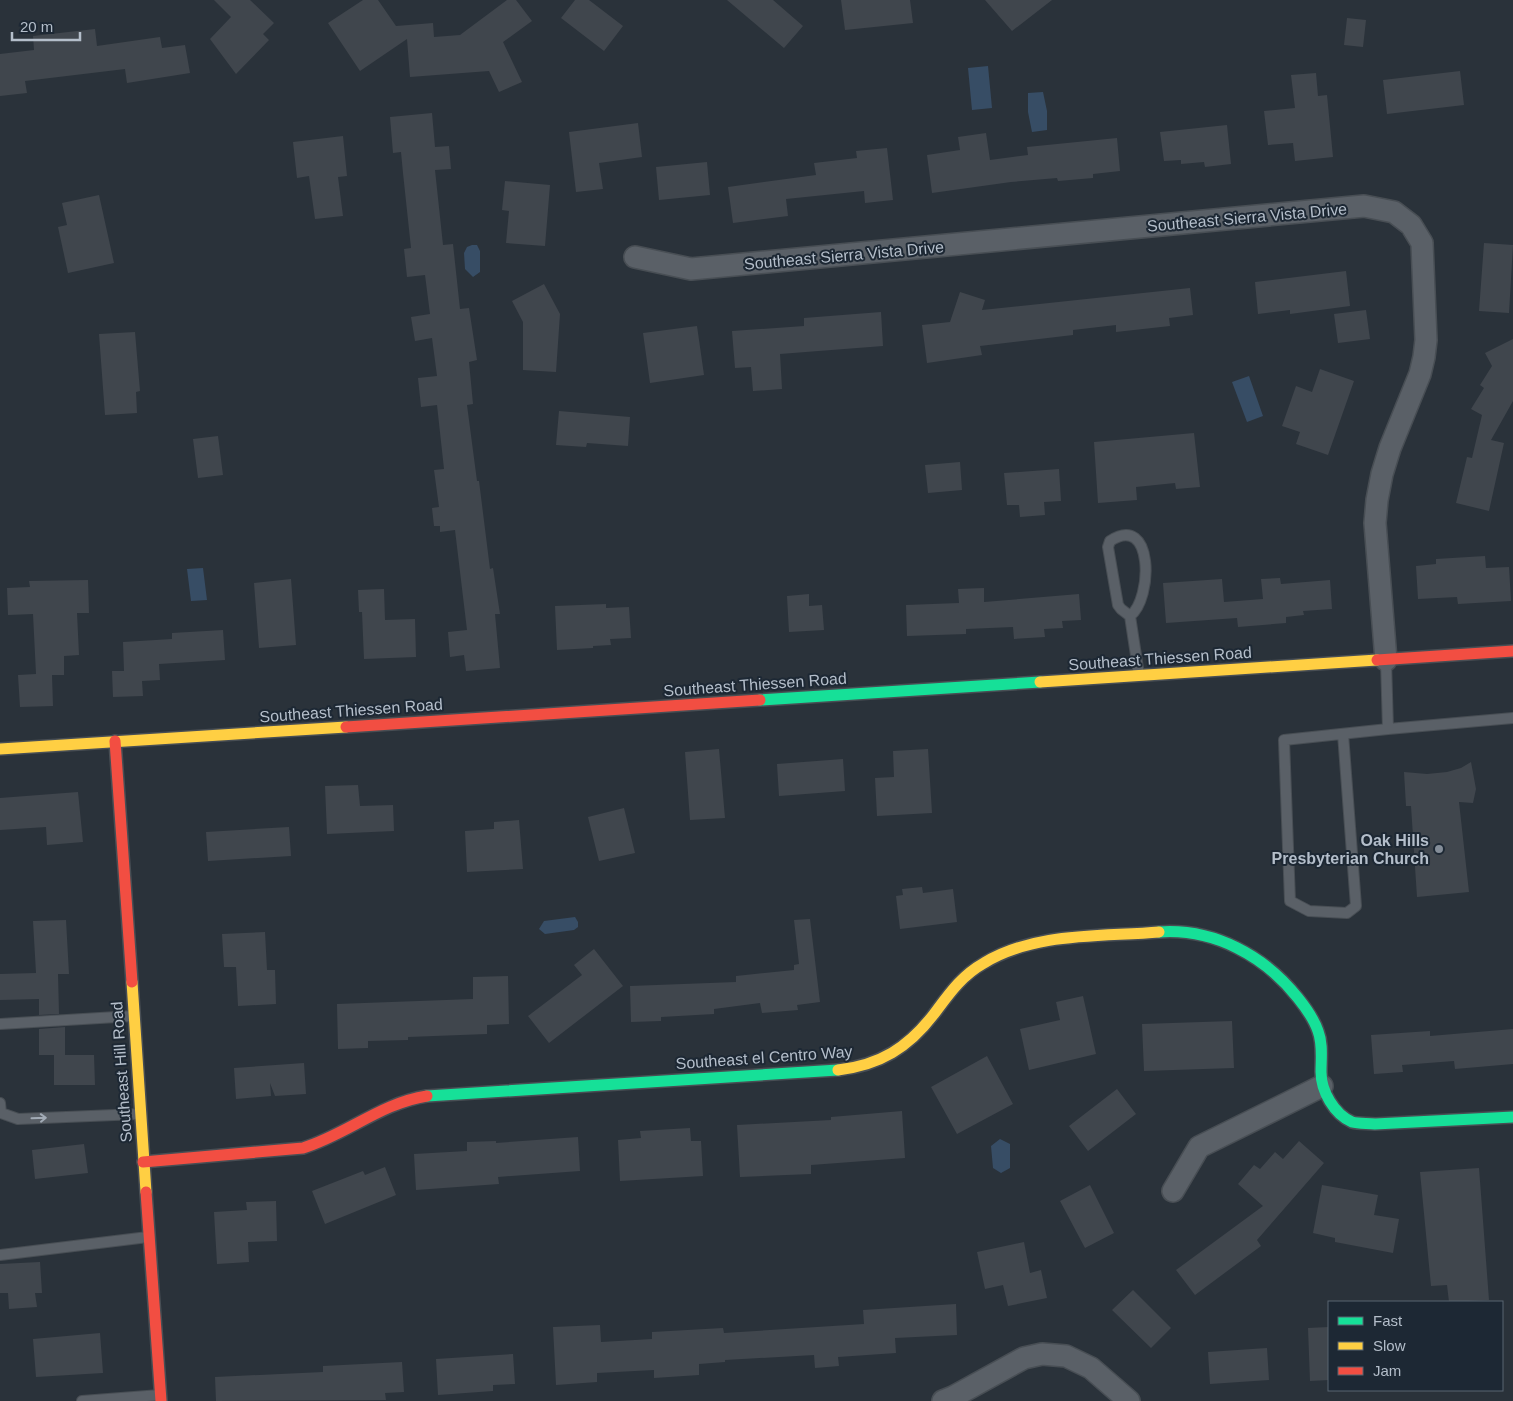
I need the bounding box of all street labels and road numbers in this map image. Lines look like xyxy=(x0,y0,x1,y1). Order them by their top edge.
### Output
street label: Southeast Sierra Vista Drive xyxy=(1146,200,1348,235)
street label: Southeast Sierra Vista Drive xyxy=(743,238,945,273)
street label: Southeast Thiessen Road xyxy=(1068,644,1252,673)
street label: Southeast Thiessen Road xyxy=(663,670,847,699)
street label: Southeast Thiessen Road xyxy=(259,696,443,725)
street label: Southeast Hill Road xyxy=(108,1001,135,1143)
street label: Southeast el Centro Way xyxy=(675,1043,853,1072)

